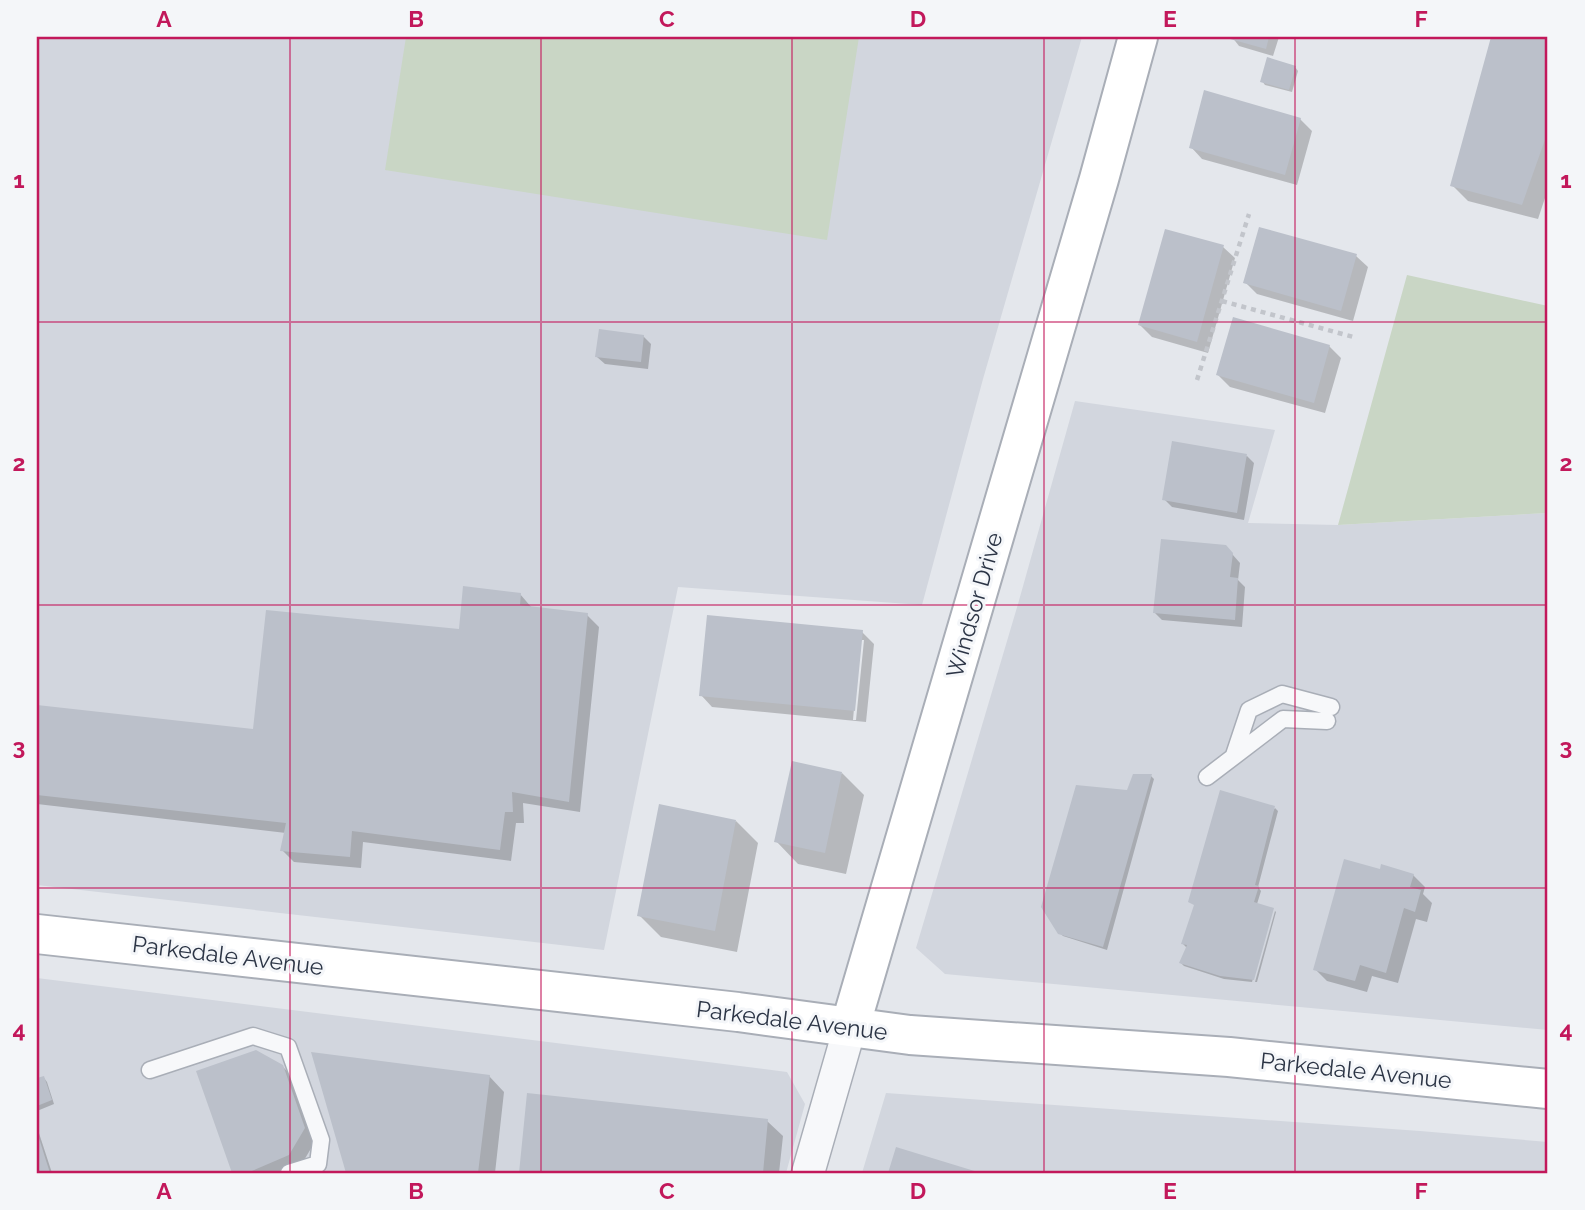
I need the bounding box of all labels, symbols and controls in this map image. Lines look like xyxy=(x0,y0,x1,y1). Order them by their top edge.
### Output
text: A xyxy=(156,5,172,32)
text: B xyxy=(408,5,424,32)
text: C xyxy=(659,5,675,32)
text: D xyxy=(910,5,926,32)
text: E xyxy=(1163,5,1177,32)
text: F xyxy=(1414,5,1428,32)
text: 1 xyxy=(13,166,25,193)
text: 1 xyxy=(1560,166,1572,193)
text: 2 xyxy=(13,449,25,476)
text: 2 xyxy=(1560,449,1572,476)
street label: Windsor Drive xyxy=(940,529,1008,681)
text: 3 xyxy=(13,733,25,760)
text: 3 xyxy=(1560,733,1572,760)
street label: Parkedale Avenue xyxy=(131,930,325,980)
street label: Parkedale Avenue xyxy=(695,995,889,1045)
text: 4 xyxy=(12,1016,26,1043)
text: 4 xyxy=(1559,1016,1573,1043)
street label: Parkedale Avenue xyxy=(1259,1047,1453,1093)
text: A xyxy=(156,1177,172,1204)
text: B xyxy=(408,1177,424,1204)
text: C xyxy=(659,1177,675,1204)
text: D xyxy=(910,1177,926,1204)
text: E xyxy=(1163,1177,1177,1204)
text: F xyxy=(1414,1177,1428,1204)

